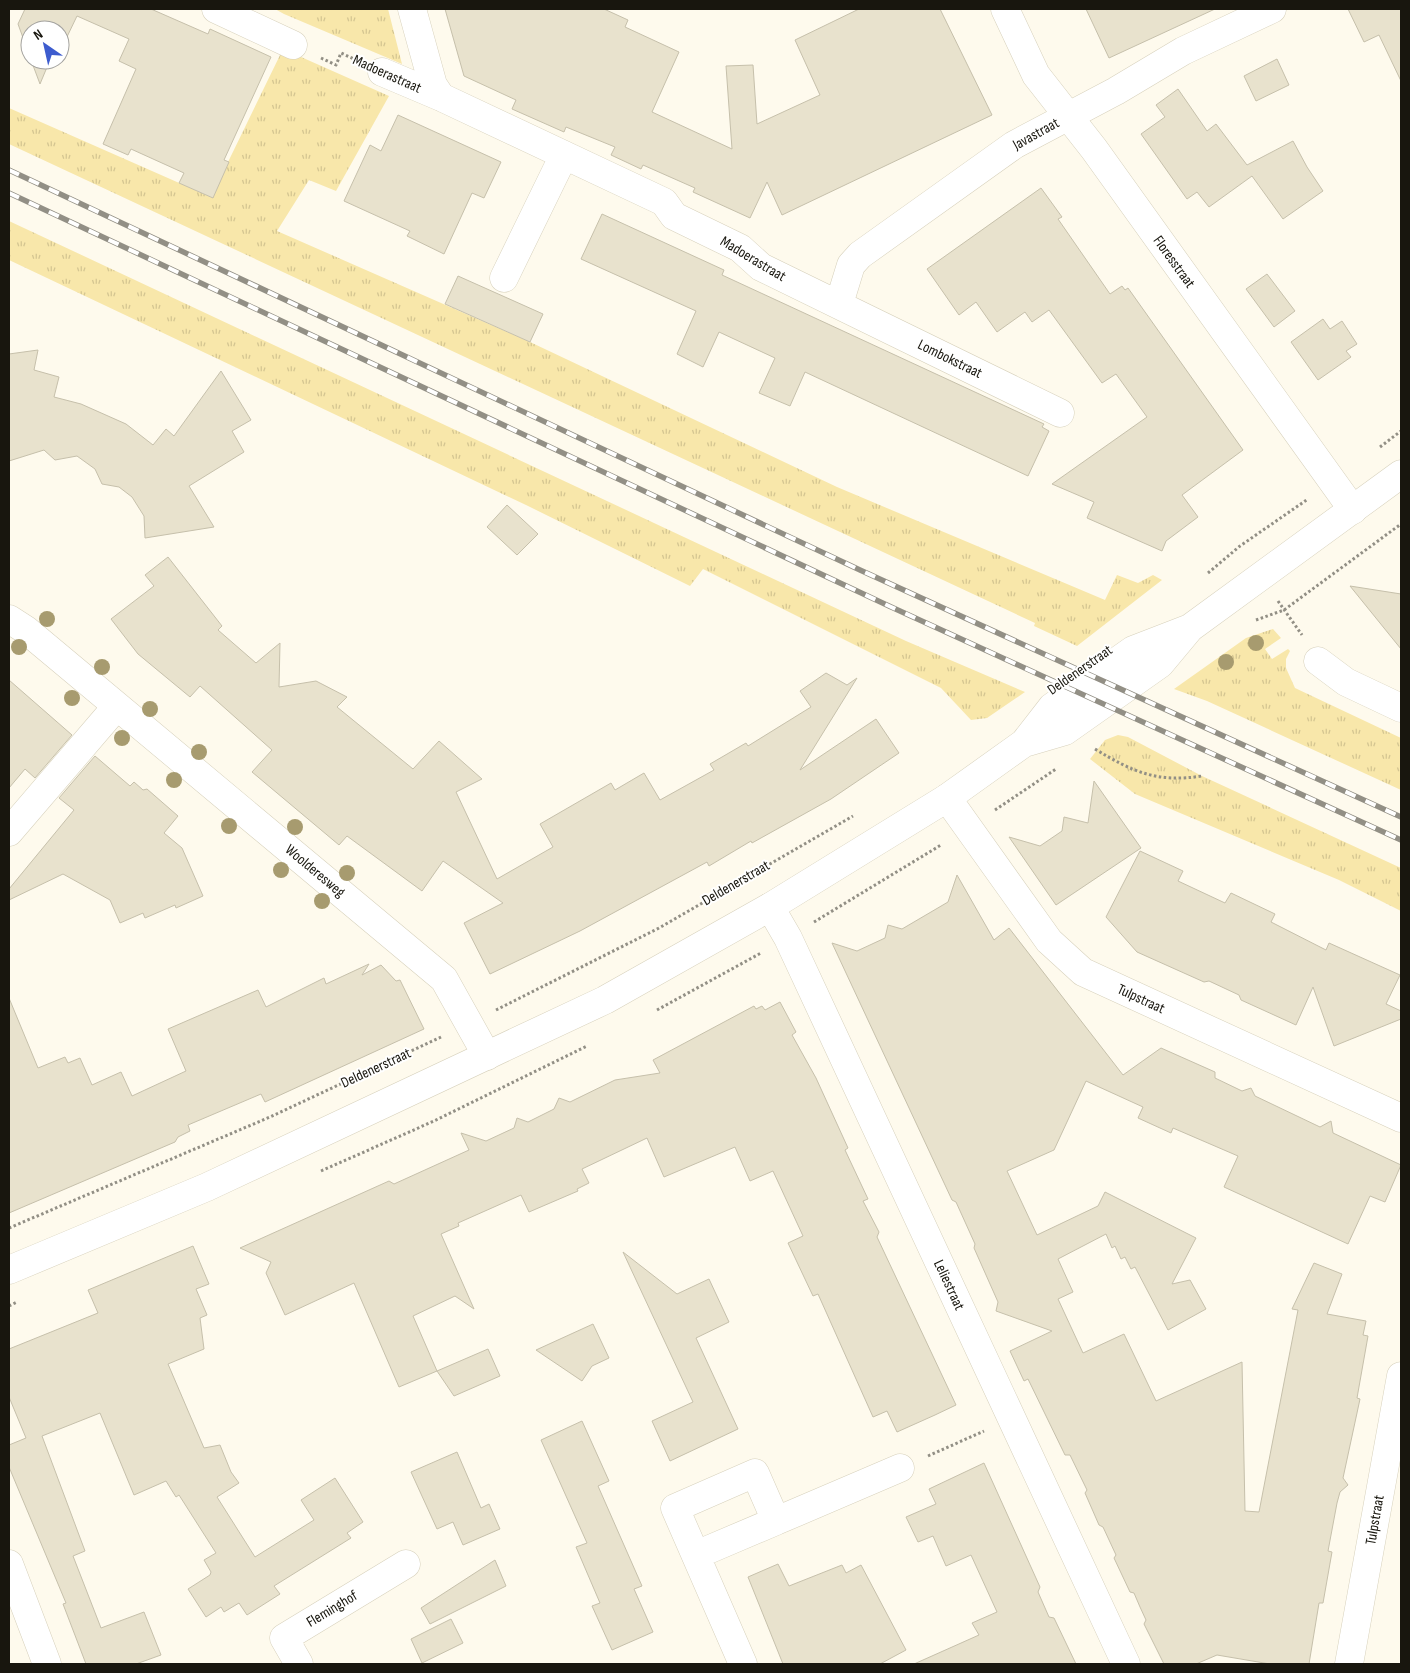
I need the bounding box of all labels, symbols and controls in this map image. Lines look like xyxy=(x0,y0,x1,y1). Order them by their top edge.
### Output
north arrow xyxy=(20,20,70,70)
text: N xyxy=(30,25,46,44)
street label: Madoerastraat xyxy=(350,50,425,98)
street label: Javastraat xyxy=(1009,113,1063,155)
street label: Madoerastraat xyxy=(717,232,790,286)
street label: Floresstraat xyxy=(1149,232,1200,292)
street label: Lombokstraat xyxy=(915,335,986,383)
street label: Deldenerstraat xyxy=(1044,640,1117,699)
street label: Woolderesweg xyxy=(281,840,349,902)
street label: Deldenerstraat xyxy=(699,856,774,910)
street label: Tulpstraat xyxy=(1114,980,1168,1018)
street label: Deldenerstraat xyxy=(338,1043,414,1092)
street label: Leliestraat xyxy=(929,1257,969,1314)
street label: Tulpstraat xyxy=(1361,1493,1389,1546)
street label: Fleminghof xyxy=(303,1586,362,1632)

